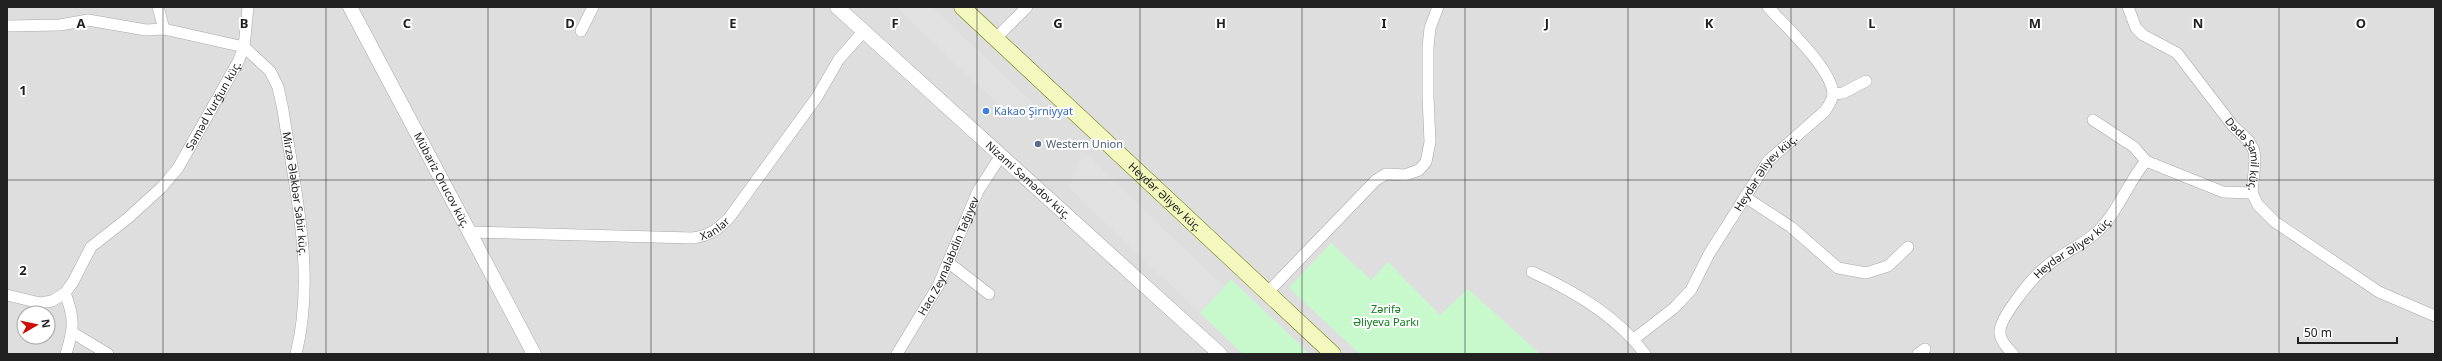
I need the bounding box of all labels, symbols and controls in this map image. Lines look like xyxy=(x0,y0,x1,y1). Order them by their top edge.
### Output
text: A xyxy=(77,14,86,32)
text: B xyxy=(240,14,248,32)
text: C xyxy=(403,14,411,32)
text: D xyxy=(565,14,575,32)
text: E xyxy=(729,14,737,32)
text: F xyxy=(891,14,899,32)
text: G xyxy=(1053,14,1063,32)
text: H xyxy=(1216,14,1226,32)
text: I xyxy=(1381,14,1387,32)
text: J xyxy=(1544,14,1549,32)
text: K xyxy=(1705,14,1714,32)
text: L xyxy=(1868,14,1876,32)
text: M xyxy=(2029,14,2041,32)
text: N xyxy=(2193,14,2203,32)
text: O xyxy=(2356,14,2366,32)
street label: Səməd Vurğun küç. xyxy=(182,58,244,153)
text: 1 xyxy=(19,81,27,99)
place label: Kakao Şirniyyat xyxy=(994,103,1073,118)
marker: Kakao Şirniyyat xyxy=(981,106,991,116)
street label: Dədə Şamil küç. xyxy=(2222,114,2263,192)
street label: Mübariz Orucov küç. xyxy=(411,129,474,230)
street label: Mirzə Ələkbər Sabir küç. xyxy=(280,131,311,257)
street label: Heydər Əliyev küç. xyxy=(1730,131,1800,214)
place label: Western Union xyxy=(1046,136,1123,151)
street label: Nizami Səmədov küç. xyxy=(983,137,1074,222)
marker: Western Union xyxy=(1033,139,1043,149)
street label: Heydər Əliyev küç. xyxy=(1126,159,1205,234)
street label: Hacı Zeynalabdin Tağıyev xyxy=(914,194,982,318)
street label: Xanlar xyxy=(698,213,733,243)
street label: Heydər Əliyev küç. xyxy=(2030,213,2115,281)
text: 2 xyxy=(19,261,27,279)
park label: Zərifə Əliyeva Parkı xyxy=(1353,301,1419,329)
north arrow xyxy=(16,305,56,345)
text: N xyxy=(38,318,54,329)
scale bar xyxy=(2298,319,2397,345)
text: 50 m xyxy=(2304,324,2332,341)

